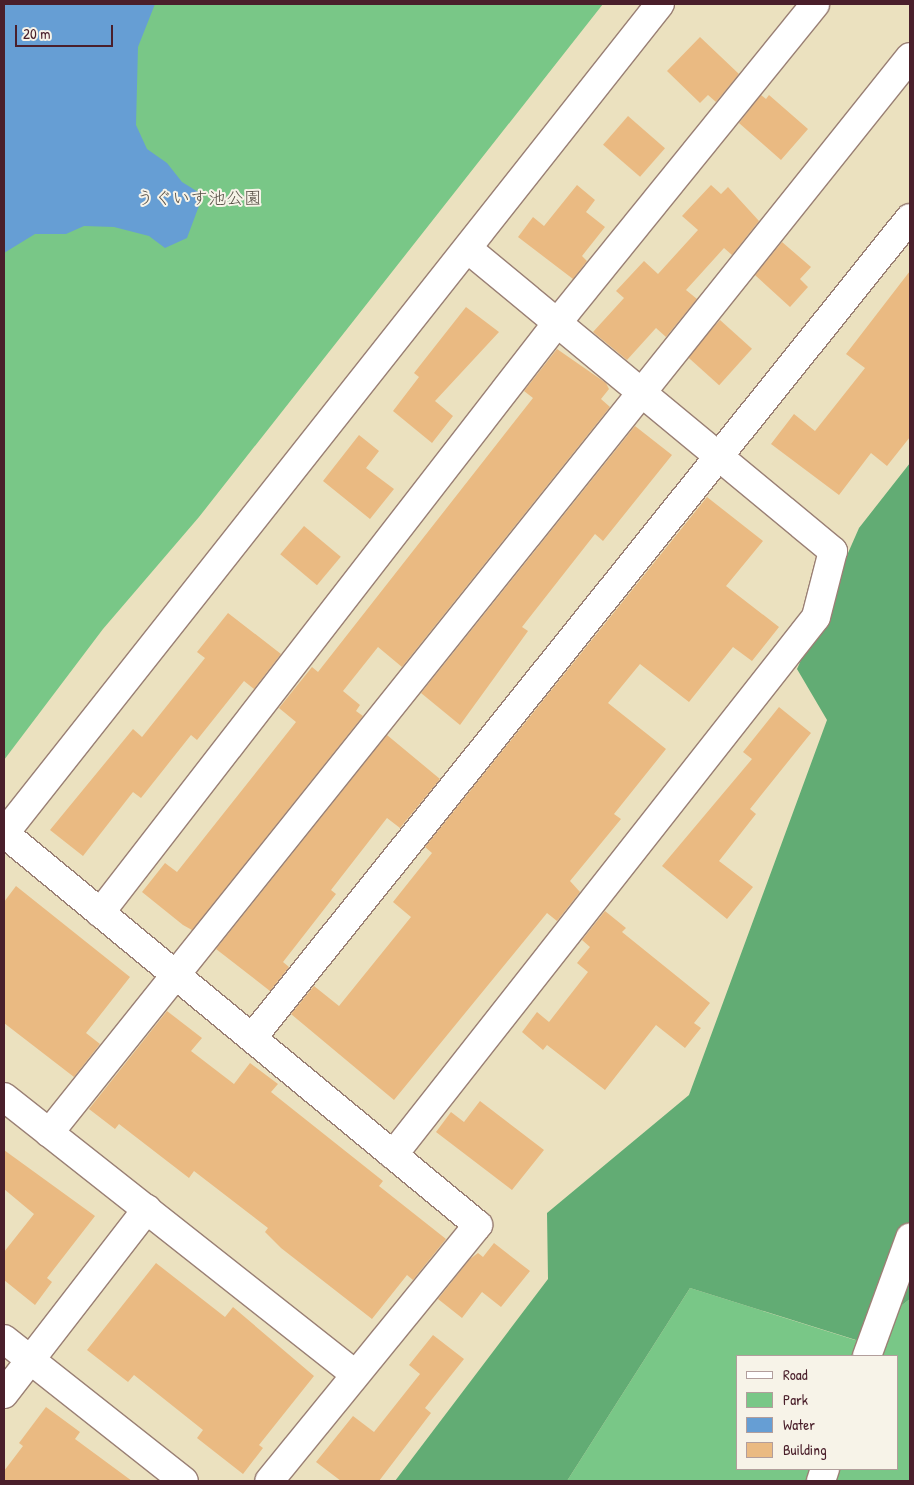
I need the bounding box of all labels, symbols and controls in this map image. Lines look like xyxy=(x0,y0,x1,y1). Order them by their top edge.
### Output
scale bar xyxy=(18,15,115,47)
text: 20 m xyxy=(23,23,50,44)
park label: うぐいす池公園 xyxy=(136,187,262,209)
legend xyxy=(736,1355,899,1470)
text: Road xyxy=(783,1364,808,1385)
text: Park xyxy=(783,1389,808,1410)
text: Water xyxy=(783,1414,815,1435)
text: Building xyxy=(783,1439,827,1460)

